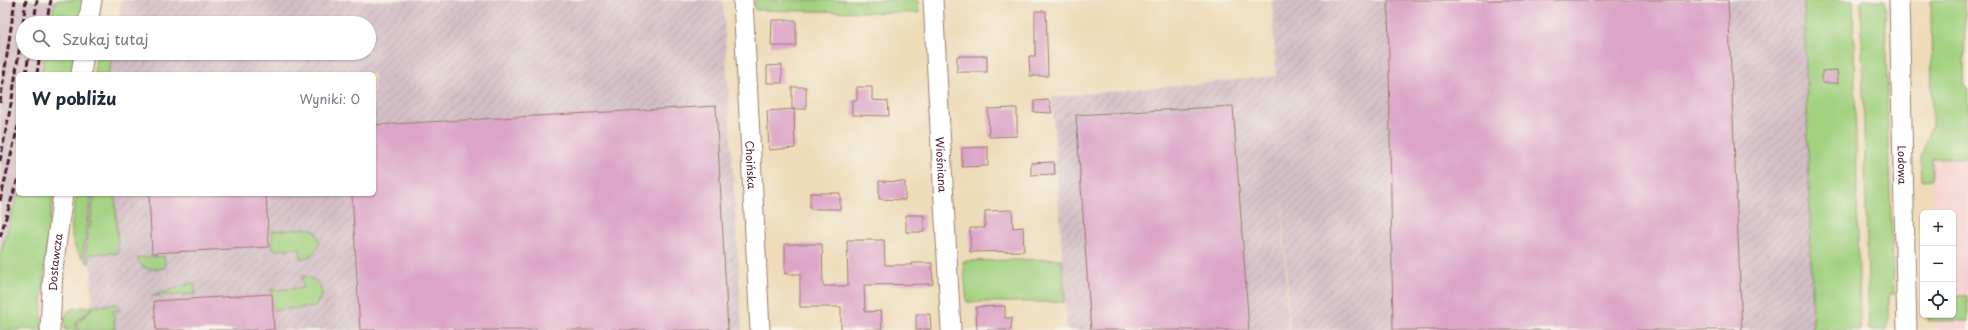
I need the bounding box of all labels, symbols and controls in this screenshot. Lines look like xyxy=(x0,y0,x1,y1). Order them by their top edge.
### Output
search box xyxy=(16,16,376,60)
icon: search xyxy=(30,27,52,49)
text: Szukaj tutaj xyxy=(62,27,149,50)
text: W pobliżu xyxy=(32,85,117,111)
text: Wyniki: 0 xyxy=(300,89,360,108)
street label: Wiośniana xyxy=(932,137,952,193)
street label: Choińska xyxy=(742,140,761,190)
street label: Lodowa xyxy=(1894,145,1912,185)
map controls xyxy=(1920,210,1956,318)
button: + xyxy=(1920,210,1956,246)
street label: Dostawcza xyxy=(43,232,66,292)
button: − xyxy=(1920,246,1956,282)
button: locate xyxy=(1920,282,1956,318)

